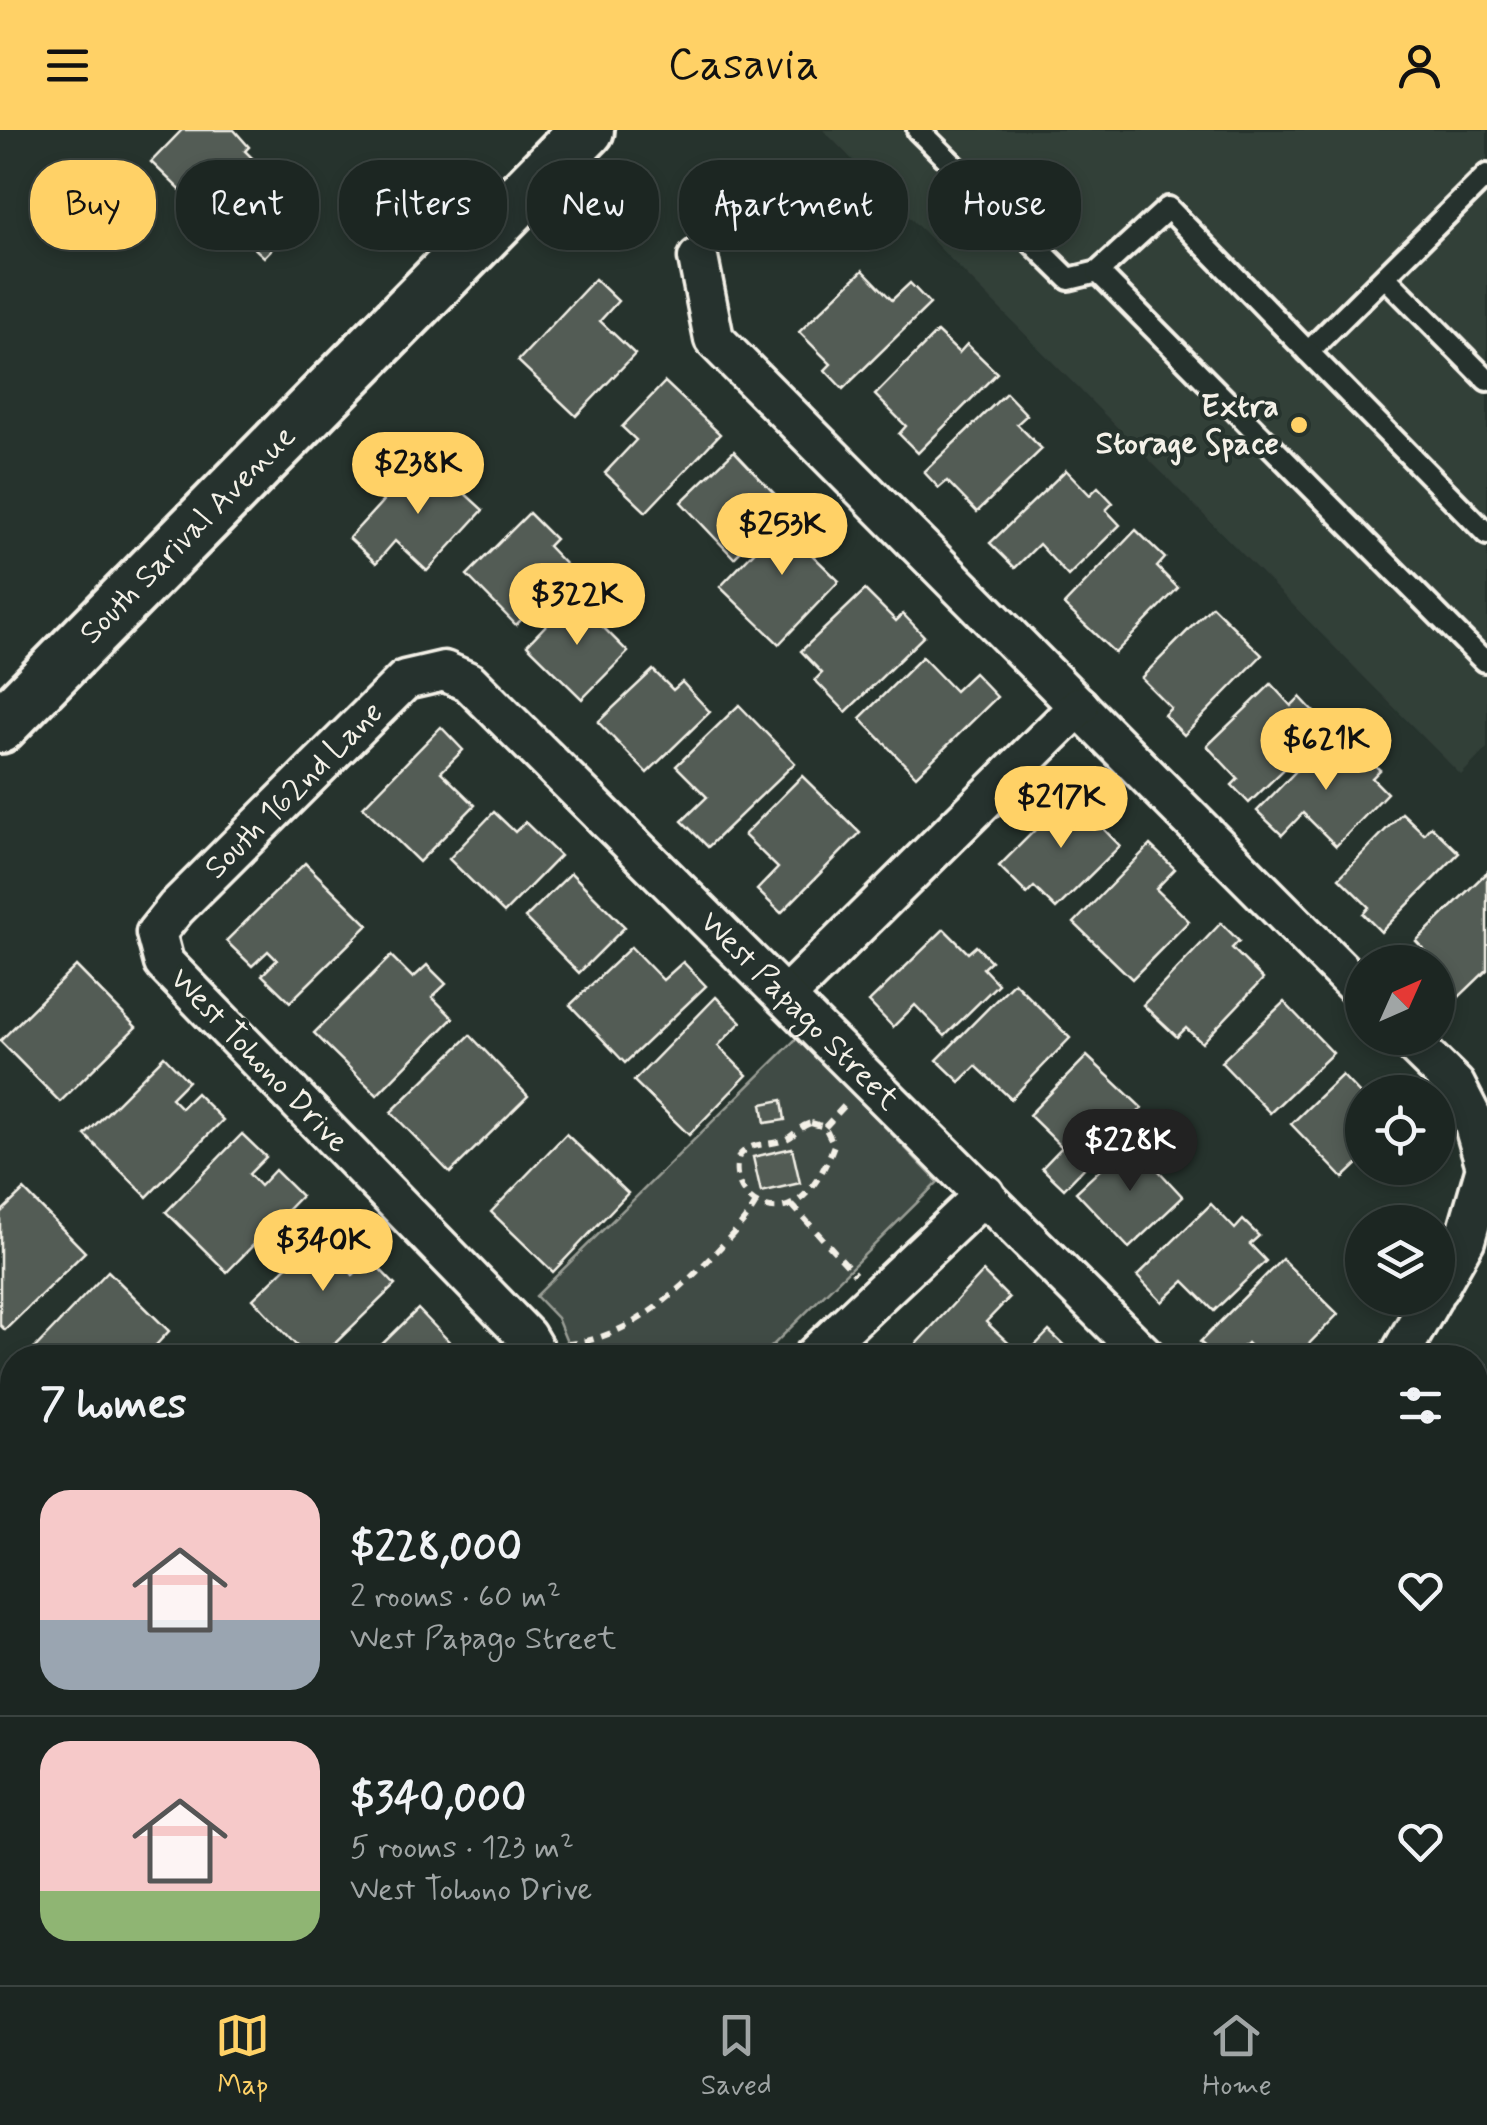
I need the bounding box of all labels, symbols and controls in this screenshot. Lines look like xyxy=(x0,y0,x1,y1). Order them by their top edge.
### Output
text: Casavia xyxy=(668,36,819,95)
icon: menu xyxy=(40,38,95,93)
icon: person xyxy=(1392,38,1447,93)
chip: Buy xyxy=(30,160,156,250)
chip: Rent xyxy=(176,160,319,250)
chip: Filters xyxy=(339,160,507,250)
chip: New xyxy=(527,160,659,250)
chip: Apartment xyxy=(679,160,908,250)
chip: House xyxy=(928,160,1081,250)
place label: Extra Storage Space xyxy=(1096,386,1279,466)
marker: Extra Storage Space xyxy=(1288,414,1310,436)
street label: South Sarival Avenue xyxy=(71,416,305,654)
pin: $238K xyxy=(348,432,488,517)
text: $238K xyxy=(374,443,462,485)
pin: $253K xyxy=(712,493,852,578)
text: $253K xyxy=(738,504,826,546)
pin: $322K xyxy=(507,563,647,648)
text: $322K xyxy=(531,574,623,616)
street label: South 162nd Lane xyxy=(196,692,393,889)
pin: $621K xyxy=(1256,708,1396,793)
text: $621K xyxy=(1282,719,1370,761)
pin: $217K xyxy=(991,766,1131,851)
text: $217K xyxy=(1017,777,1105,819)
street label: West Papago Street xyxy=(690,902,908,1120)
north arrow xyxy=(1345,945,1455,1055)
map controls xyxy=(1345,945,1455,1315)
street label: West Tohono Drive xyxy=(160,959,358,1163)
button: locate xyxy=(1345,1075,1455,1185)
pin: $228K xyxy=(1060,1109,1200,1194)
text: $228K xyxy=(1084,1120,1176,1162)
button: layers xyxy=(1345,1205,1455,1315)
pin: $340K xyxy=(253,1209,393,1294)
text: $340K xyxy=(276,1220,370,1262)
text: 7 homes xyxy=(40,1378,187,1433)
icon: filters xyxy=(1393,1378,1448,1433)
text: $228,000 xyxy=(350,1521,522,1576)
icon: home xyxy=(120,1530,240,1650)
icon: heart xyxy=(1393,1563,1448,1618)
text: 2 rooms · 60 m² xyxy=(350,1576,561,1618)
text: West Papago Street xyxy=(350,1618,616,1660)
text: $340,000 xyxy=(350,1772,526,1827)
icon: home xyxy=(120,1781,240,1901)
icon: heart xyxy=(1393,1814,1448,1869)
text: 5 rooms · 123 m² xyxy=(350,1827,574,1869)
text: West Tohono Drive xyxy=(350,1869,592,1911)
tab: Map xyxy=(215,2008,270,2105)
tab: Saved xyxy=(701,2008,772,2105)
tab: Home xyxy=(1202,2008,1272,2105)

